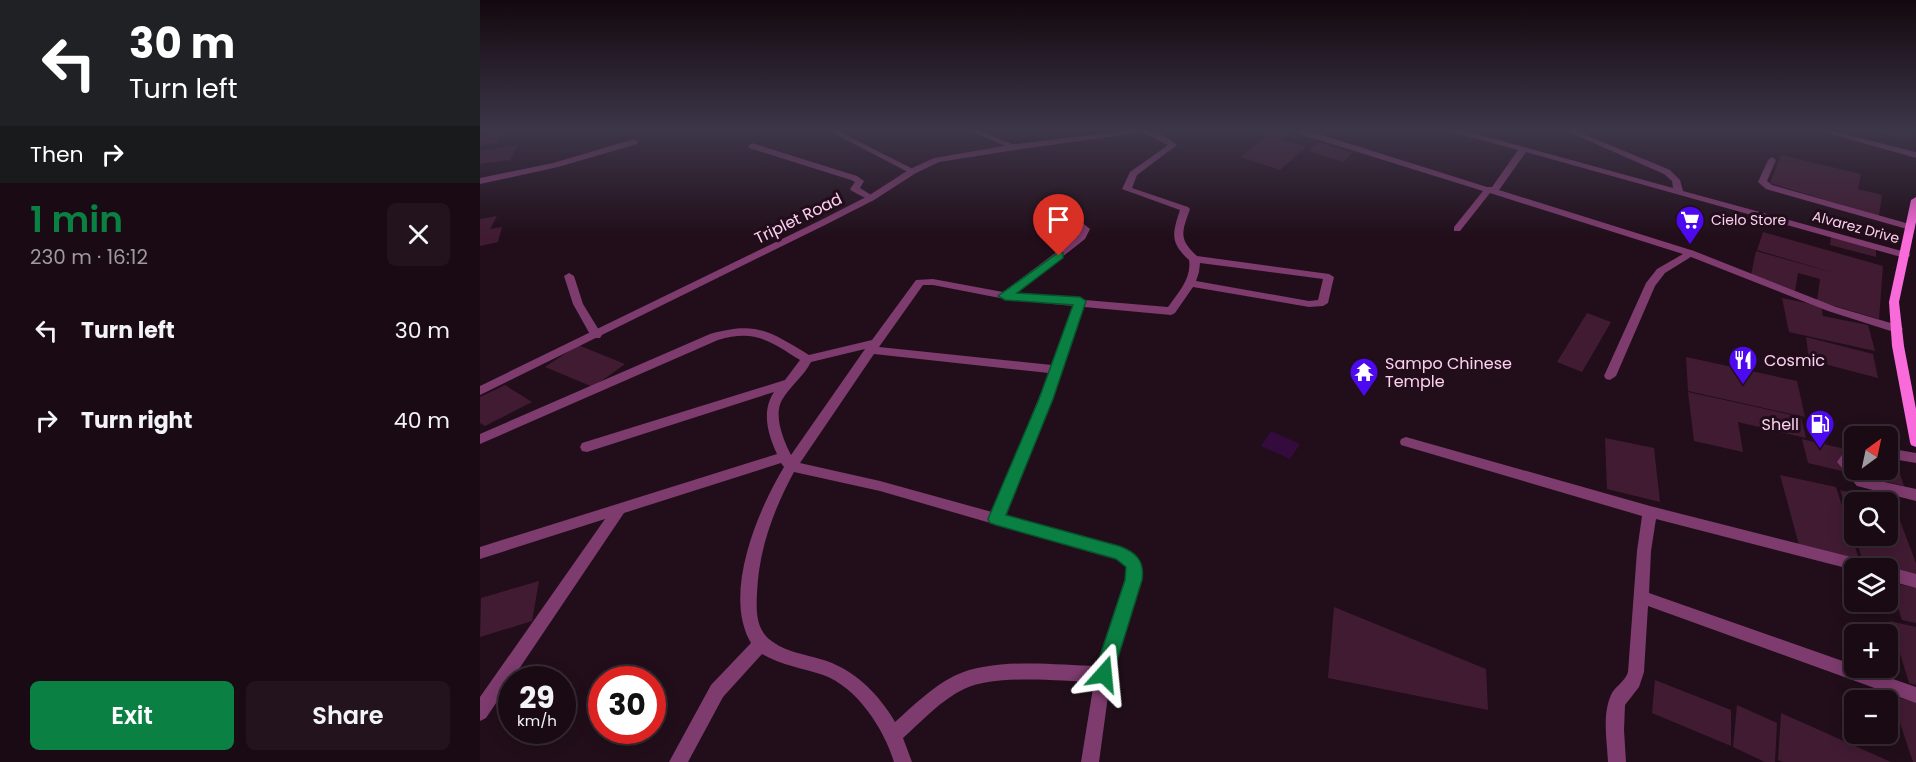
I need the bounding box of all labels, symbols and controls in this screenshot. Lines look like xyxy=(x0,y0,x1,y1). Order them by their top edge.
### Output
text: 30 m xyxy=(129,14,235,73)
icon: left xyxy=(30,24,108,102)
text: Turn left xyxy=(129,70,238,107)
icon: right xyxy=(96,138,129,171)
text: Then xyxy=(30,139,84,170)
street label: Triplet Road xyxy=(751,187,846,250)
text: 1 min xyxy=(30,194,123,245)
pin xyxy=(1033,194,1084,256)
button: close xyxy=(387,203,450,266)
icon: arrive xyxy=(1042,203,1075,236)
supermarket icon: Cielo Store xyxy=(1674,204,1706,246)
street label: Alvarez Drive xyxy=(1810,206,1902,248)
place label: Cielo Store xyxy=(1711,210,1787,230)
text: 230 m · 16:12 xyxy=(30,243,148,271)
icon: left xyxy=(30,314,63,347)
text: Turn left xyxy=(81,315,175,346)
text: 30 m xyxy=(395,315,450,346)
restaurant icon: Cosmic xyxy=(1727,344,1759,386)
place label: Cosmic xyxy=(1764,349,1825,372)
place label: Sampo Chinese Temple xyxy=(1385,352,1512,393)
temple icon: Sampo Chinese Temple xyxy=(1348,356,1380,398)
icon: right xyxy=(30,404,63,437)
text: Turn right xyxy=(81,405,192,436)
text: 40 m xyxy=(394,405,450,436)
fuel station icon: Shell xyxy=(1804,408,1836,450)
place label: Shell xyxy=(1762,413,1799,436)
north arrow xyxy=(1844,426,1898,480)
map controls xyxy=(1844,426,1898,744)
button: search xyxy=(1844,492,1898,546)
button: layers xyxy=(1844,558,1898,612)
button: + xyxy=(1844,624,1898,678)
position arrow xyxy=(1072,642,1136,706)
speed limit sign: 30 xyxy=(588,666,666,744)
text: 29 xyxy=(519,676,555,719)
button: Exit xyxy=(30,681,234,750)
button: Share xyxy=(246,681,450,750)
button: − xyxy=(1844,690,1898,744)
text: km/h xyxy=(517,710,557,731)

